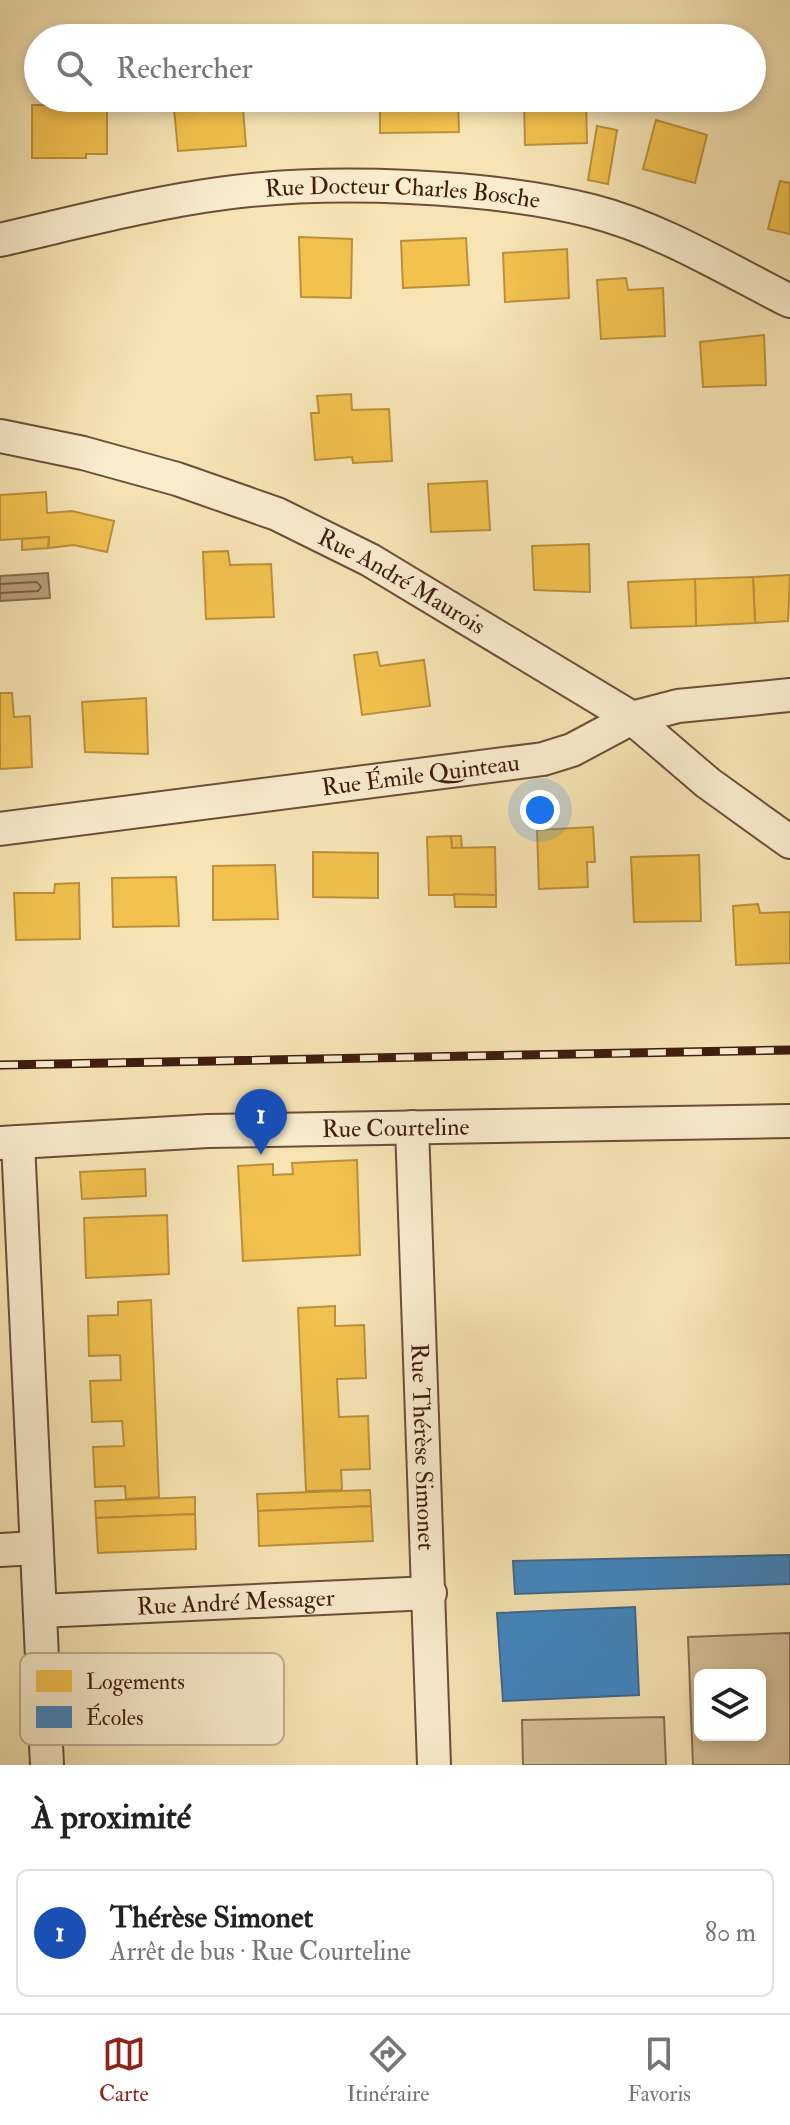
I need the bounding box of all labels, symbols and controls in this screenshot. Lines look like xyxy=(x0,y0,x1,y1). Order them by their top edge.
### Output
search box xyxy=(24,24,766,112)
icon: search xyxy=(52,46,96,90)
text: Rechercher xyxy=(116,50,253,87)
street label: Rue Docteur Charles Bosche xyxy=(264,170,542,215)
street label: Rue André Maurois xyxy=(313,521,491,642)
street label: Rue Émile Quinteau xyxy=(320,747,521,803)
your location xyxy=(520,790,560,830)
pin: 1 xyxy=(235,1089,287,1155)
street label: Rue Courteline xyxy=(321,1111,470,1145)
street label: Rue Thérèse Simonet xyxy=(404,1343,442,1551)
street label: Rue André Messager xyxy=(136,1582,335,1622)
legend xyxy=(20,1653,284,1745)
text: Logements xyxy=(86,1668,185,1696)
map controls xyxy=(694,1669,766,1741)
button: layers xyxy=(694,1669,766,1741)
text: Écoles xyxy=(86,1703,143,1732)
text: À proximité xyxy=(32,1796,191,1839)
text: Thérèse Simonet xyxy=(110,1899,313,1936)
text: 1 xyxy=(55,1917,65,1949)
text: 80 m xyxy=(705,1917,756,1949)
text: Arrêt de bus · Rue Courteline xyxy=(110,1936,411,1968)
tab: Carte xyxy=(99,2032,149,2108)
tab: Itinéraire xyxy=(347,2032,429,2108)
tab: Favoris xyxy=(627,2032,691,2108)

